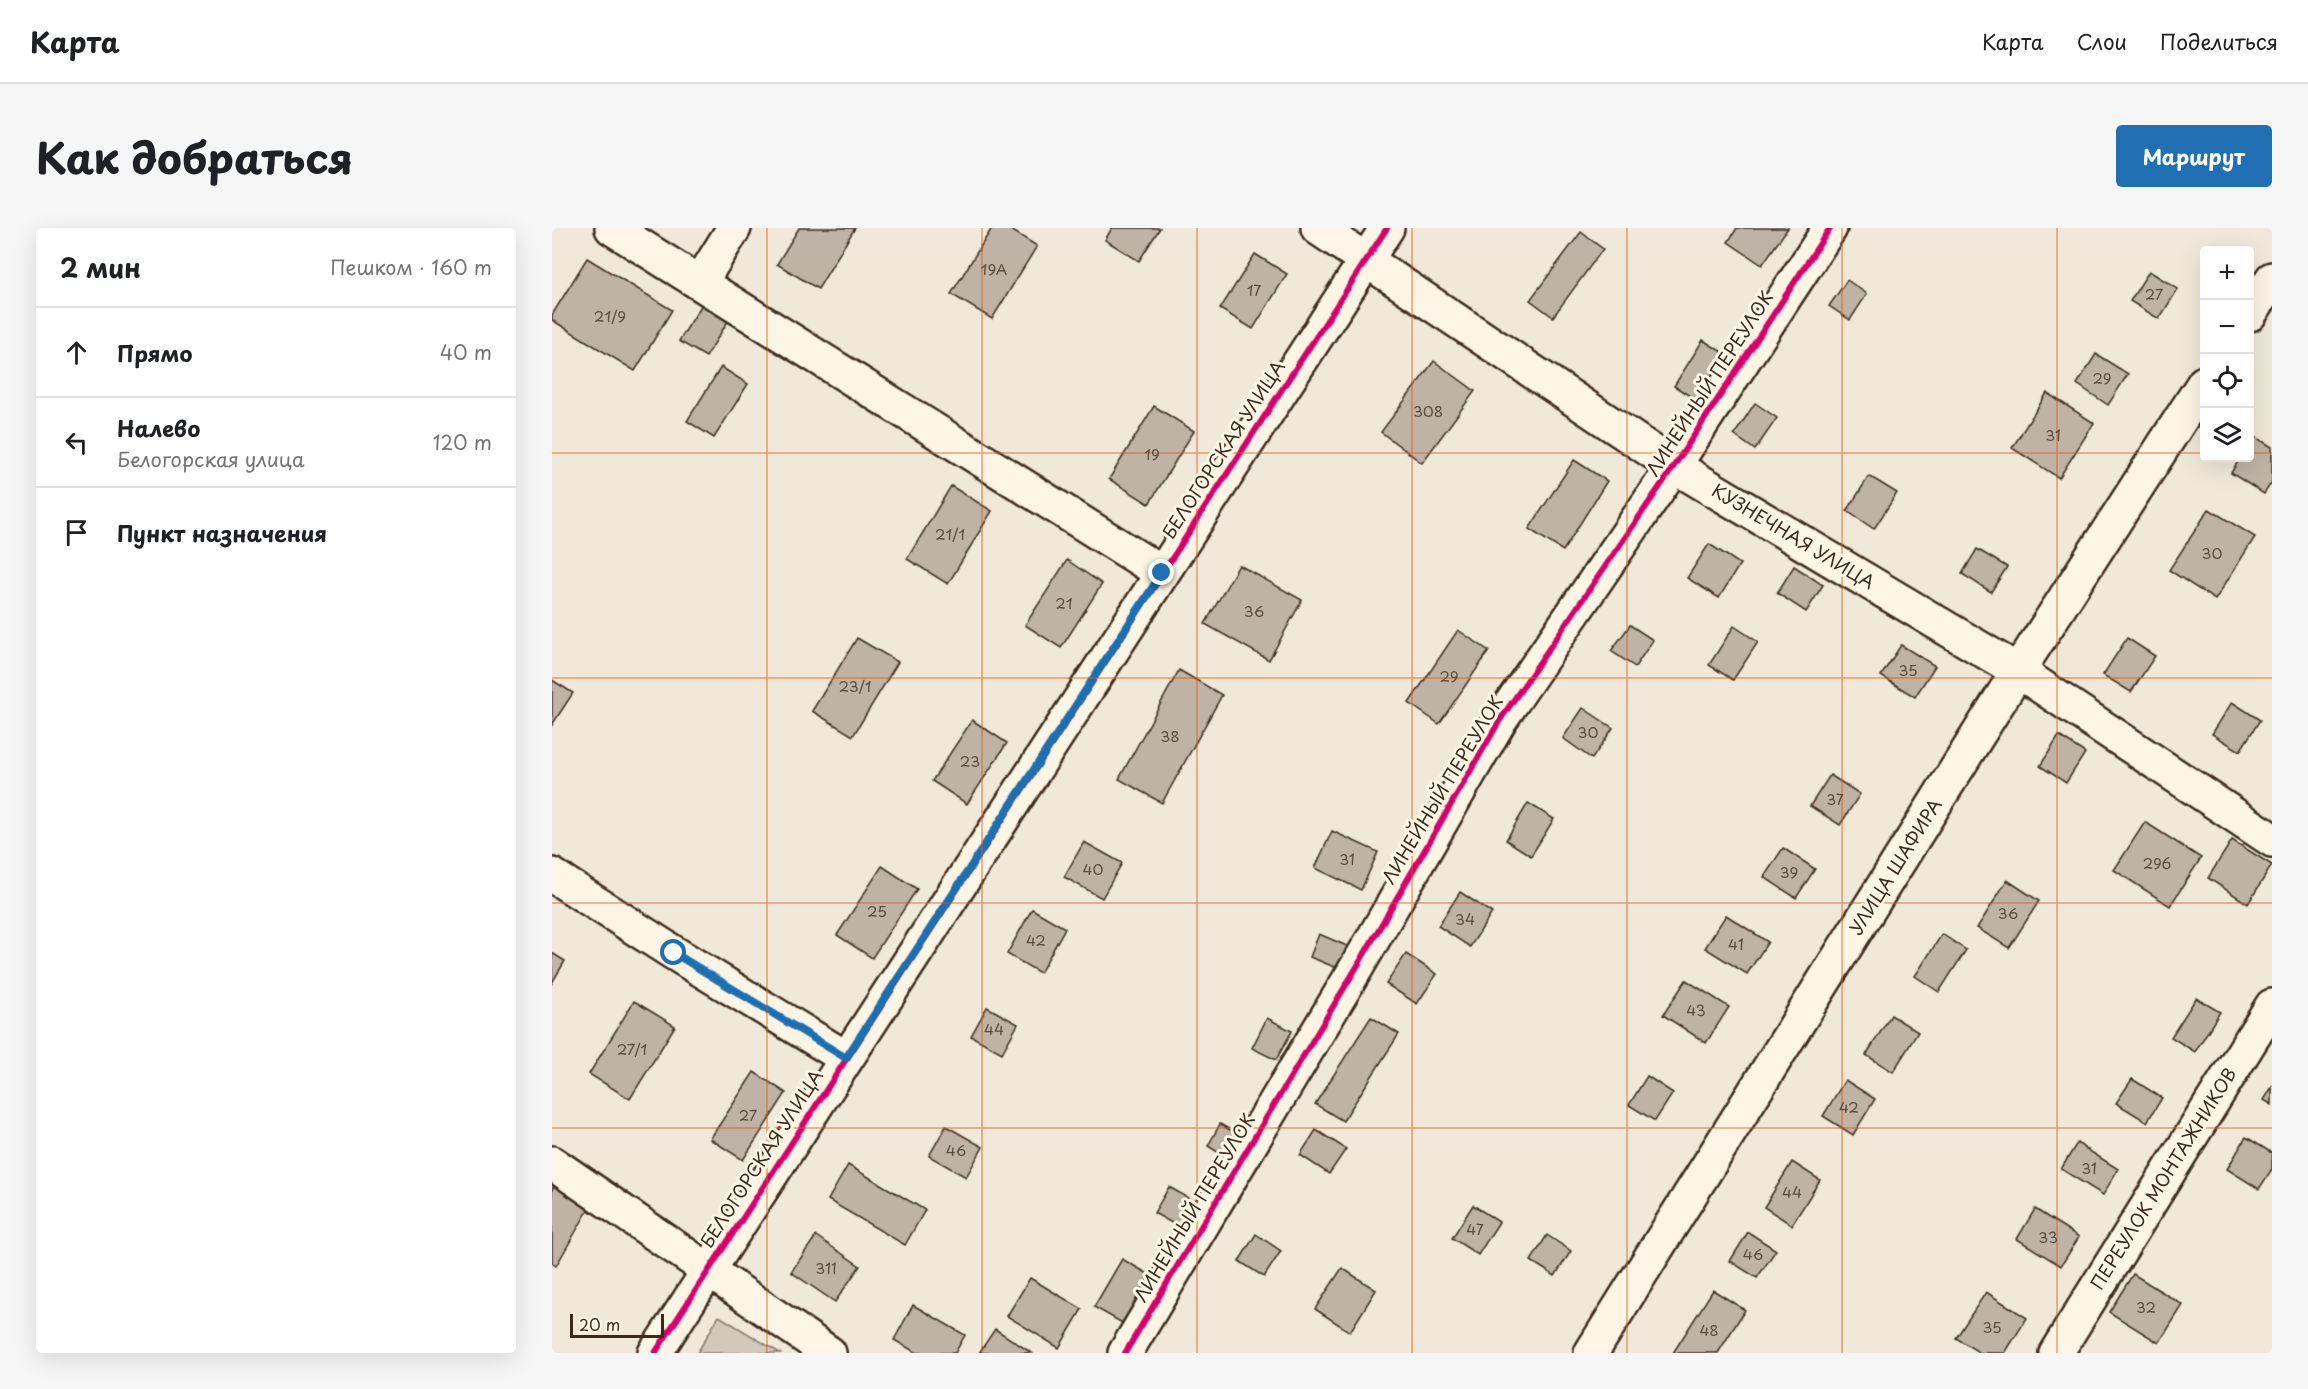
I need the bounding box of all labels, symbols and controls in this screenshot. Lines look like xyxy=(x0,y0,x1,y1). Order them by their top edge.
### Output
text: Карта xyxy=(30,20,120,63)
text: Карта xyxy=(1982,25,2044,57)
text: Слои xyxy=(2077,25,2127,57)
text: Поделиться xyxy=(2160,25,2278,57)
text: Как добраться xyxy=(36,125,353,188)
button: Маршрут xyxy=(2116,125,2272,187)
map controls xyxy=(2200,246,2254,462)
button: + xyxy=(2200,246,2254,300)
text: 2 мин xyxy=(60,248,141,287)
text: Пешком · 160 m xyxy=(330,252,492,282)
house number: 19А xyxy=(981,257,1007,280)
house number: 17 xyxy=(1247,278,1261,301)
house number: 27 xyxy=(2145,282,2164,305)
street label: ЛИНЕЙНЫЙ ПЕРЕУЛОК xyxy=(1639,285,1779,481)
button: − xyxy=(2200,300,2254,354)
house number: 21/9 xyxy=(594,304,626,327)
icon: ahead xyxy=(60,336,93,369)
text: Прямо xyxy=(117,336,192,369)
text: 40 m xyxy=(440,337,492,367)
street label: БЕЛОГОРСКАЯ УЛИЦА xyxy=(1155,354,1291,544)
button: locate xyxy=(2200,354,2254,408)
house number: 29 xyxy=(2092,366,2112,389)
house number: 308 xyxy=(1413,399,1443,422)
button: layers xyxy=(2200,408,2254,462)
text: Налево xyxy=(117,411,200,444)
house number: 31 xyxy=(2045,423,2061,446)
icon: left xyxy=(60,426,93,459)
text: 120 m xyxy=(433,427,492,457)
house number: 19 xyxy=(1144,442,1160,465)
text: Белогорская улица xyxy=(117,444,305,474)
street label: КУЗНЕЧНАЯ УЛИЦА xyxy=(1707,476,1880,595)
icon: arrive xyxy=(60,516,93,549)
text: Пункт назначения xyxy=(117,516,327,549)
house number: 21/1 xyxy=(935,522,965,545)
house number: 30 xyxy=(2202,541,2222,564)
route end xyxy=(1148,559,1174,585)
house number: 21 xyxy=(1055,591,1073,614)
house number: 36 xyxy=(1244,599,1264,622)
house number: 35 xyxy=(1898,658,1918,681)
house number: 29 xyxy=(1439,664,1459,687)
house number: 23/1 xyxy=(838,674,872,697)
street label: ЛИНЕЙНЫЙ ПЕРЕУЛОК xyxy=(1375,690,1509,889)
house number: 30 xyxy=(1578,720,1598,743)
house number: 38 xyxy=(1160,724,1180,747)
house number: 23 xyxy=(960,749,980,772)
house number: 37 xyxy=(1826,787,1844,810)
street label: УЛИЦА ШАФИРА xyxy=(1842,793,1948,940)
house number: 31 xyxy=(1339,847,1355,870)
house number: 296 xyxy=(2143,851,2171,874)
house number: 40 xyxy=(1083,857,1103,880)
house number: 39 xyxy=(1780,860,1798,883)
house number: 25 xyxy=(867,899,887,922)
house number: 36 xyxy=(1998,901,2018,924)
house number: 34 xyxy=(1455,907,1475,930)
house number: 42 xyxy=(1026,928,1046,951)
house number: 41 xyxy=(1728,932,1744,955)
route start xyxy=(660,939,686,965)
house number: 43 xyxy=(1686,998,1706,1021)
house number: 44 xyxy=(984,1017,1004,1040)
house number: 27/1 xyxy=(617,1037,647,1060)
street label: ПЕРЕУЛОК МОНТАЖНИКОВ xyxy=(2083,1062,2242,1294)
street label: БЕЛОГОРСКАЯ УЛИЦА xyxy=(693,1063,829,1253)
house number: 42 xyxy=(1839,1095,1859,1118)
house number: 27 xyxy=(739,1103,758,1126)
street label: ЛИНЕЙНЫЙ ПЕРЕУЛОК xyxy=(1127,1108,1261,1307)
house number: 46 xyxy=(946,1138,966,1161)
house number: 31 xyxy=(2081,1156,2097,1179)
house number: 44 xyxy=(1782,1180,1802,1203)
house number: 47 xyxy=(1466,1217,1484,1240)
house number: 33 xyxy=(2038,1225,2058,1248)
house number: 46 xyxy=(1743,1242,1763,1265)
house number: 311 xyxy=(815,1256,837,1279)
house number: 32 xyxy=(2136,1295,2156,1318)
scale bar xyxy=(570,1311,664,1338)
text: 20 m xyxy=(579,1312,620,1336)
house number: 35 xyxy=(1982,1315,2002,1338)
house number: 48 xyxy=(1699,1318,1719,1341)

